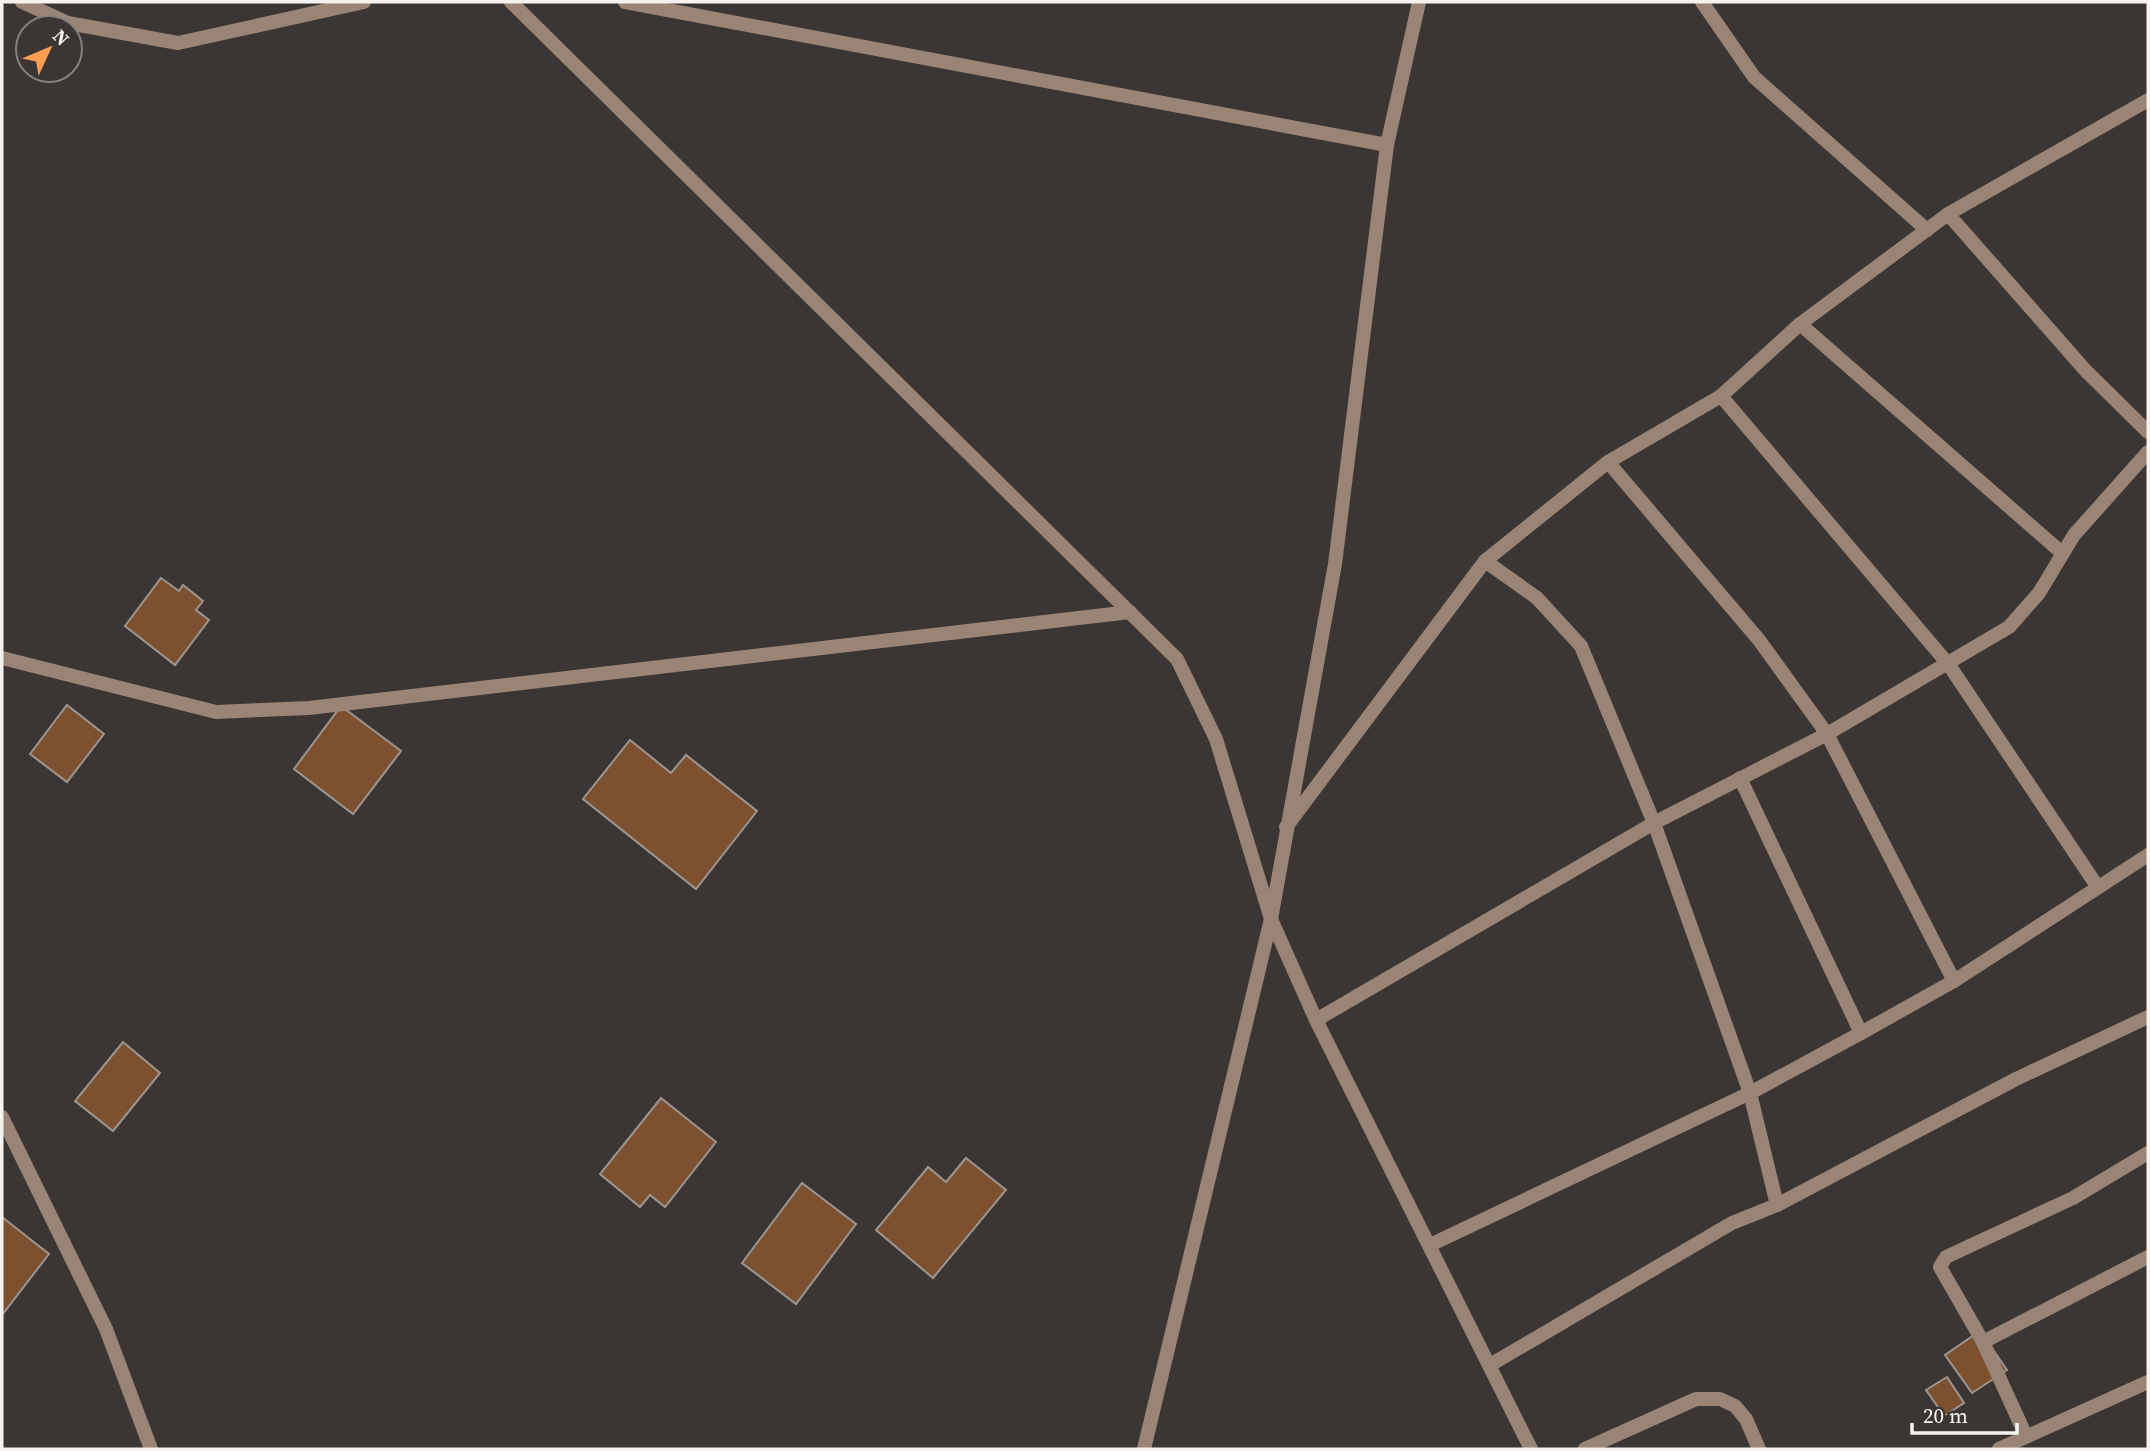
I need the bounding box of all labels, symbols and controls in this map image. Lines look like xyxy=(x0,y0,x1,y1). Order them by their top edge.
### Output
north arrow xyxy=(14,14,84,84)
text: N xyxy=(47,23,75,51)
scale bar xyxy=(1912,1392,2017,1436)
text: 20 m xyxy=(1923,1401,1968,1430)

